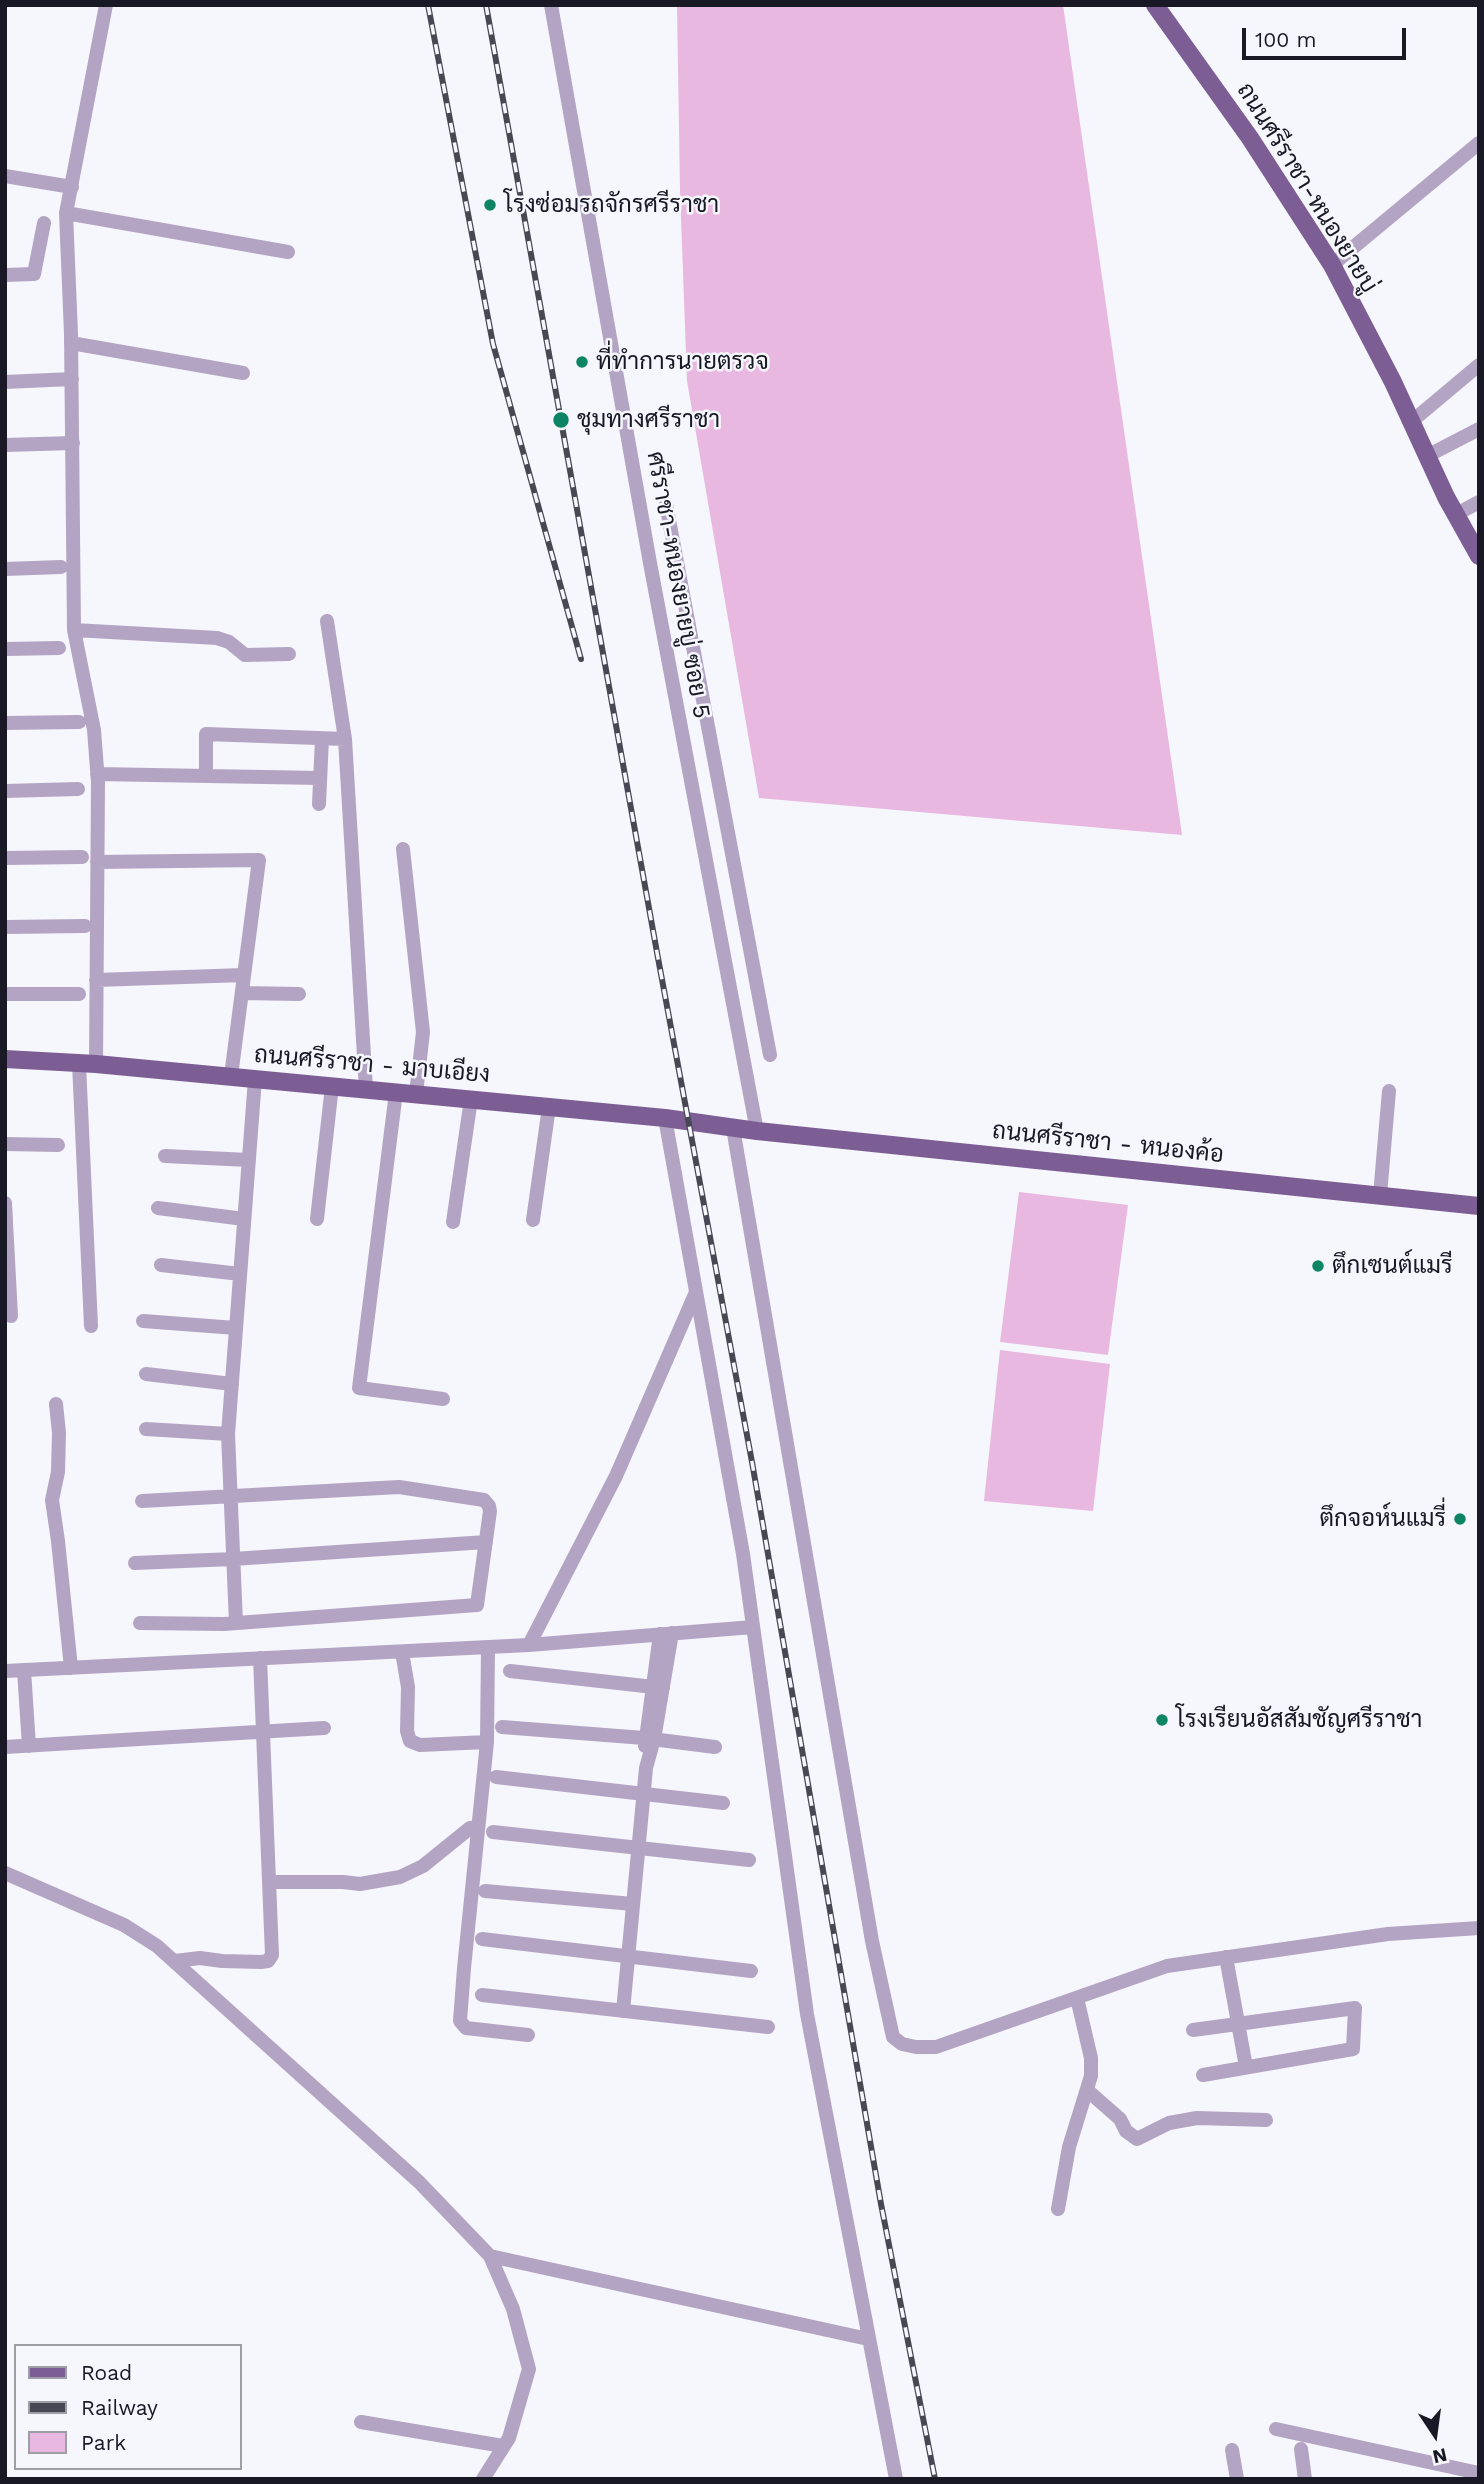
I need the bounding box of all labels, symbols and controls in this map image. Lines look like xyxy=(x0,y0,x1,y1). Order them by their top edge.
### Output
scale bar xyxy=(1246,14,1410,58)
text: 100 m xyxy=(1255,27,1317,52)
street label: ถนนศรีราชา-หนองยายบู่ xyxy=(1231,78,1383,298)
place label: โรงซ่อมรถจักรศรีราชา xyxy=(504,191,719,219)
marker: โรงซ่อมรถจักรศรีราชา xyxy=(482,197,498,213)
place label: ที่ทำการนายตรวจ xyxy=(596,348,769,376)
marker: ที่ทำการนายตรวจ xyxy=(574,354,590,370)
place label: ชุมทางศรีราชา xyxy=(577,406,720,434)
marker: ชุมทางศรีราชา xyxy=(551,410,571,430)
street label: ศรีราชา-หนองยายบู่ ซอย 5 xyxy=(640,449,716,721)
street label: ถนนศรีราชา - มาบเอียง xyxy=(253,1040,491,1090)
street label: ถนนศรีราชา - หนองค้อ xyxy=(991,1117,1225,1169)
place label: ตึกเซนต์แมรี xyxy=(1332,1252,1453,1280)
marker: ตึกเซนต์แมรี xyxy=(1310,1258,1326,1274)
place label: ตึกจอห์นแมรี่ xyxy=(1319,1505,1446,1533)
marker: ตึกจอห์นแมรี่ xyxy=(1452,1511,1468,1527)
place label: โรงเรียนอัสสัมชัญศรีราชา xyxy=(1176,1706,1422,1734)
marker: โรงเรียนอัสสัมชัญศรีราชา xyxy=(1154,1712,1170,1728)
legend xyxy=(14,2344,242,2470)
text: Road xyxy=(81,2360,132,2385)
text: Railway xyxy=(81,2395,158,2420)
north arrow xyxy=(1400,2400,1470,2470)
text: Park xyxy=(81,2430,126,2455)
text: N xyxy=(1430,2443,1449,2469)

